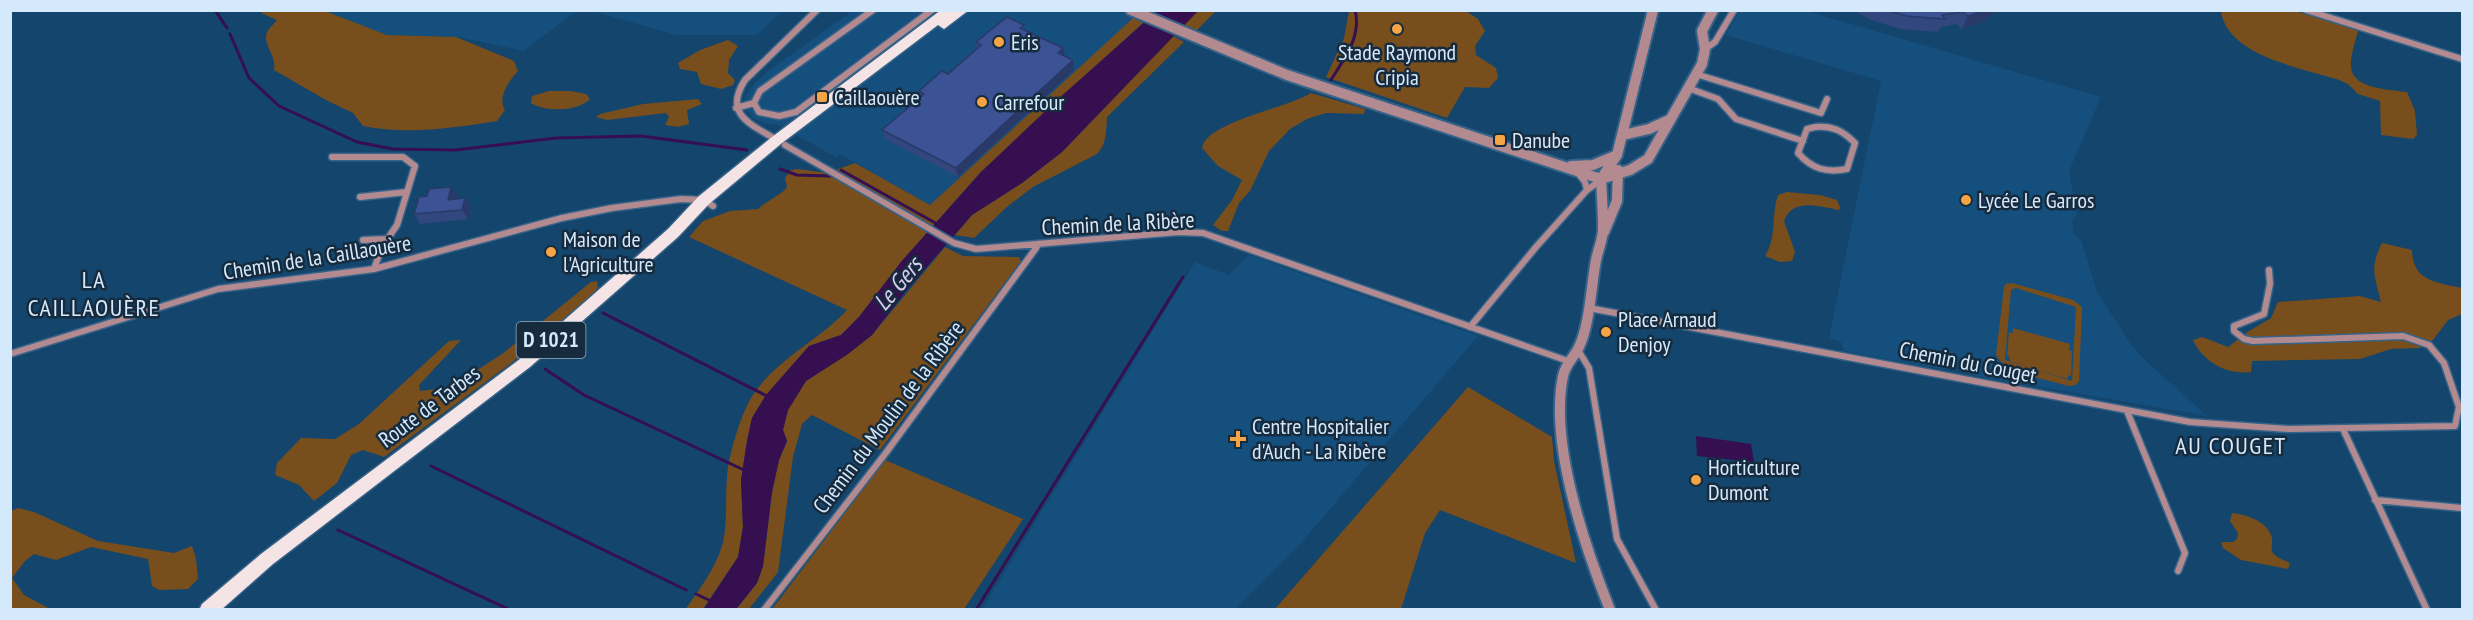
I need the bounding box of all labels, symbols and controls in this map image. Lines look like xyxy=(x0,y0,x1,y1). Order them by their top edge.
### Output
marker: Stade Raymond Cripia xyxy=(1390,22,1404,36)
place label: Eris xyxy=(1011,28,1039,56)
marker: Eris xyxy=(992,35,1006,49)
place label: Stade Raymond Cripia xyxy=(1338,38,1456,91)
place label: Caillaouère xyxy=(834,83,920,111)
place label: Carrefour xyxy=(994,88,1064,116)
marker: Caillaouère xyxy=(815,90,829,104)
marker: Carrefour xyxy=(975,95,989,109)
place label: Danube xyxy=(1512,126,1570,154)
marker: Danube xyxy=(1493,133,1507,147)
place label: Lycée Le Garros xyxy=(1978,186,2094,214)
marker: Lycée Le Garros xyxy=(1959,193,1973,207)
street label: Chemin de la Ribère xyxy=(1041,205,1195,241)
place label: Maison de l'Agriculture xyxy=(563,225,654,278)
street label: Chemin de la Caillaouère xyxy=(221,228,413,286)
marker: Maison de l'Agriculture xyxy=(544,245,558,259)
water label: Le Gers xyxy=(866,248,931,317)
district label: LA CAILLAOUÈRE xyxy=(28,264,160,323)
place label: Place Arnaud Denjoy xyxy=(1618,305,1716,358)
street label: Chemin du Moulin de la Ribère xyxy=(806,315,970,519)
road number: D 1021 xyxy=(516,322,586,358)
marker: Place Arnaud Denjoy xyxy=(1599,325,1613,339)
street label: Chemin du Couget xyxy=(1897,335,2039,389)
street label: Route de Tarbes xyxy=(373,359,485,453)
place label: Centre Hospitalier d'Auch - La Ribère xyxy=(1252,412,1389,465)
marker: Centre Hospitalier d'Auch - La Ribère xyxy=(1229,430,1247,448)
district label: AU COUGET xyxy=(2175,430,2287,461)
place label: Horticulture Dumont xyxy=(1708,453,1800,506)
marker: Horticulture Dumont xyxy=(1689,473,1703,487)

